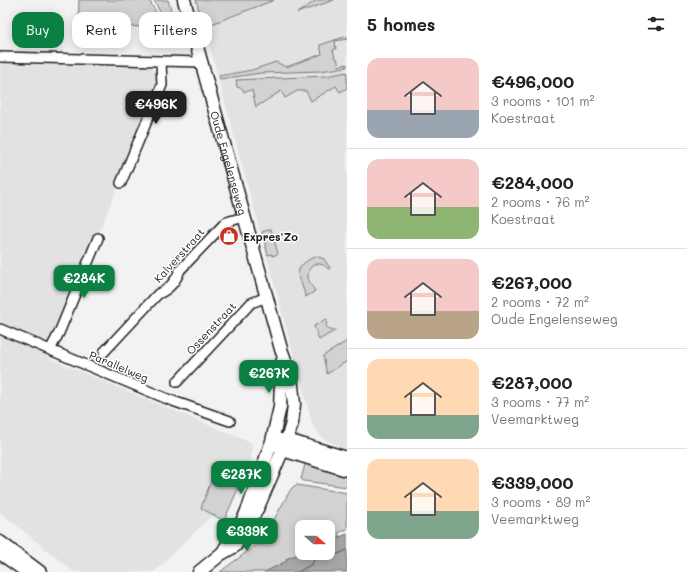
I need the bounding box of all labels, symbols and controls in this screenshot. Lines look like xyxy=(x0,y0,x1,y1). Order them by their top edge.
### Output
chip: Buy xyxy=(12,12,64,48)
chip: Rent xyxy=(72,12,131,48)
chip: Filters xyxy=(139,12,212,48)
text: 5 homes xyxy=(367,13,435,35)
icon: filters xyxy=(645,13,667,35)
text: €496,000 xyxy=(491,70,574,92)
icon: home xyxy=(399,74,447,122)
pin: €496K xyxy=(128,91,184,125)
text: 3 rooms · 101 m² xyxy=(491,92,594,109)
text: €496K xyxy=(134,95,178,112)
street label: Oude Engelenseweg xyxy=(208,109,251,217)
text: Koestraat xyxy=(491,109,555,126)
text: €284,000 xyxy=(491,171,574,193)
icon: home xyxy=(399,175,447,223)
text: 2 rooms · 76 m² xyxy=(491,193,590,210)
text: Koestraat xyxy=(491,210,555,227)
street label: Kalverstraat xyxy=(150,224,208,286)
shop icon: Expres'Zo xyxy=(218,225,240,247)
place label: Expres'Zo xyxy=(243,229,298,244)
pin: €284K xyxy=(56,265,112,299)
text: €284K xyxy=(63,269,105,286)
text: €267,000 xyxy=(491,271,572,293)
icon: home xyxy=(399,275,447,323)
text: 2 rooms · 72 m² xyxy=(491,293,589,310)
street label: Ossenstraat xyxy=(183,298,239,357)
text: Oude Engelenseweg xyxy=(491,310,618,327)
street label: Parallelweg xyxy=(87,347,151,385)
pin: €267K xyxy=(241,360,297,394)
text: €267K xyxy=(248,364,290,381)
text: €287,000 xyxy=(491,371,572,393)
icon: home xyxy=(399,375,447,423)
text: 3 rooms · 77 m² xyxy=(491,393,589,410)
text: Veemarktweg xyxy=(491,410,579,427)
pin: €287K xyxy=(213,461,269,495)
text: €287K xyxy=(220,465,262,482)
text: €339,000 xyxy=(491,471,573,493)
icon: home xyxy=(399,475,447,523)
text: 3 rooms · 89 m² xyxy=(491,493,590,510)
text: Veemarktweg xyxy=(491,510,579,527)
pin: €339K xyxy=(219,518,275,552)
north arrow xyxy=(295,520,335,560)
map controls xyxy=(295,520,335,560)
text: €339K xyxy=(226,522,268,539)

